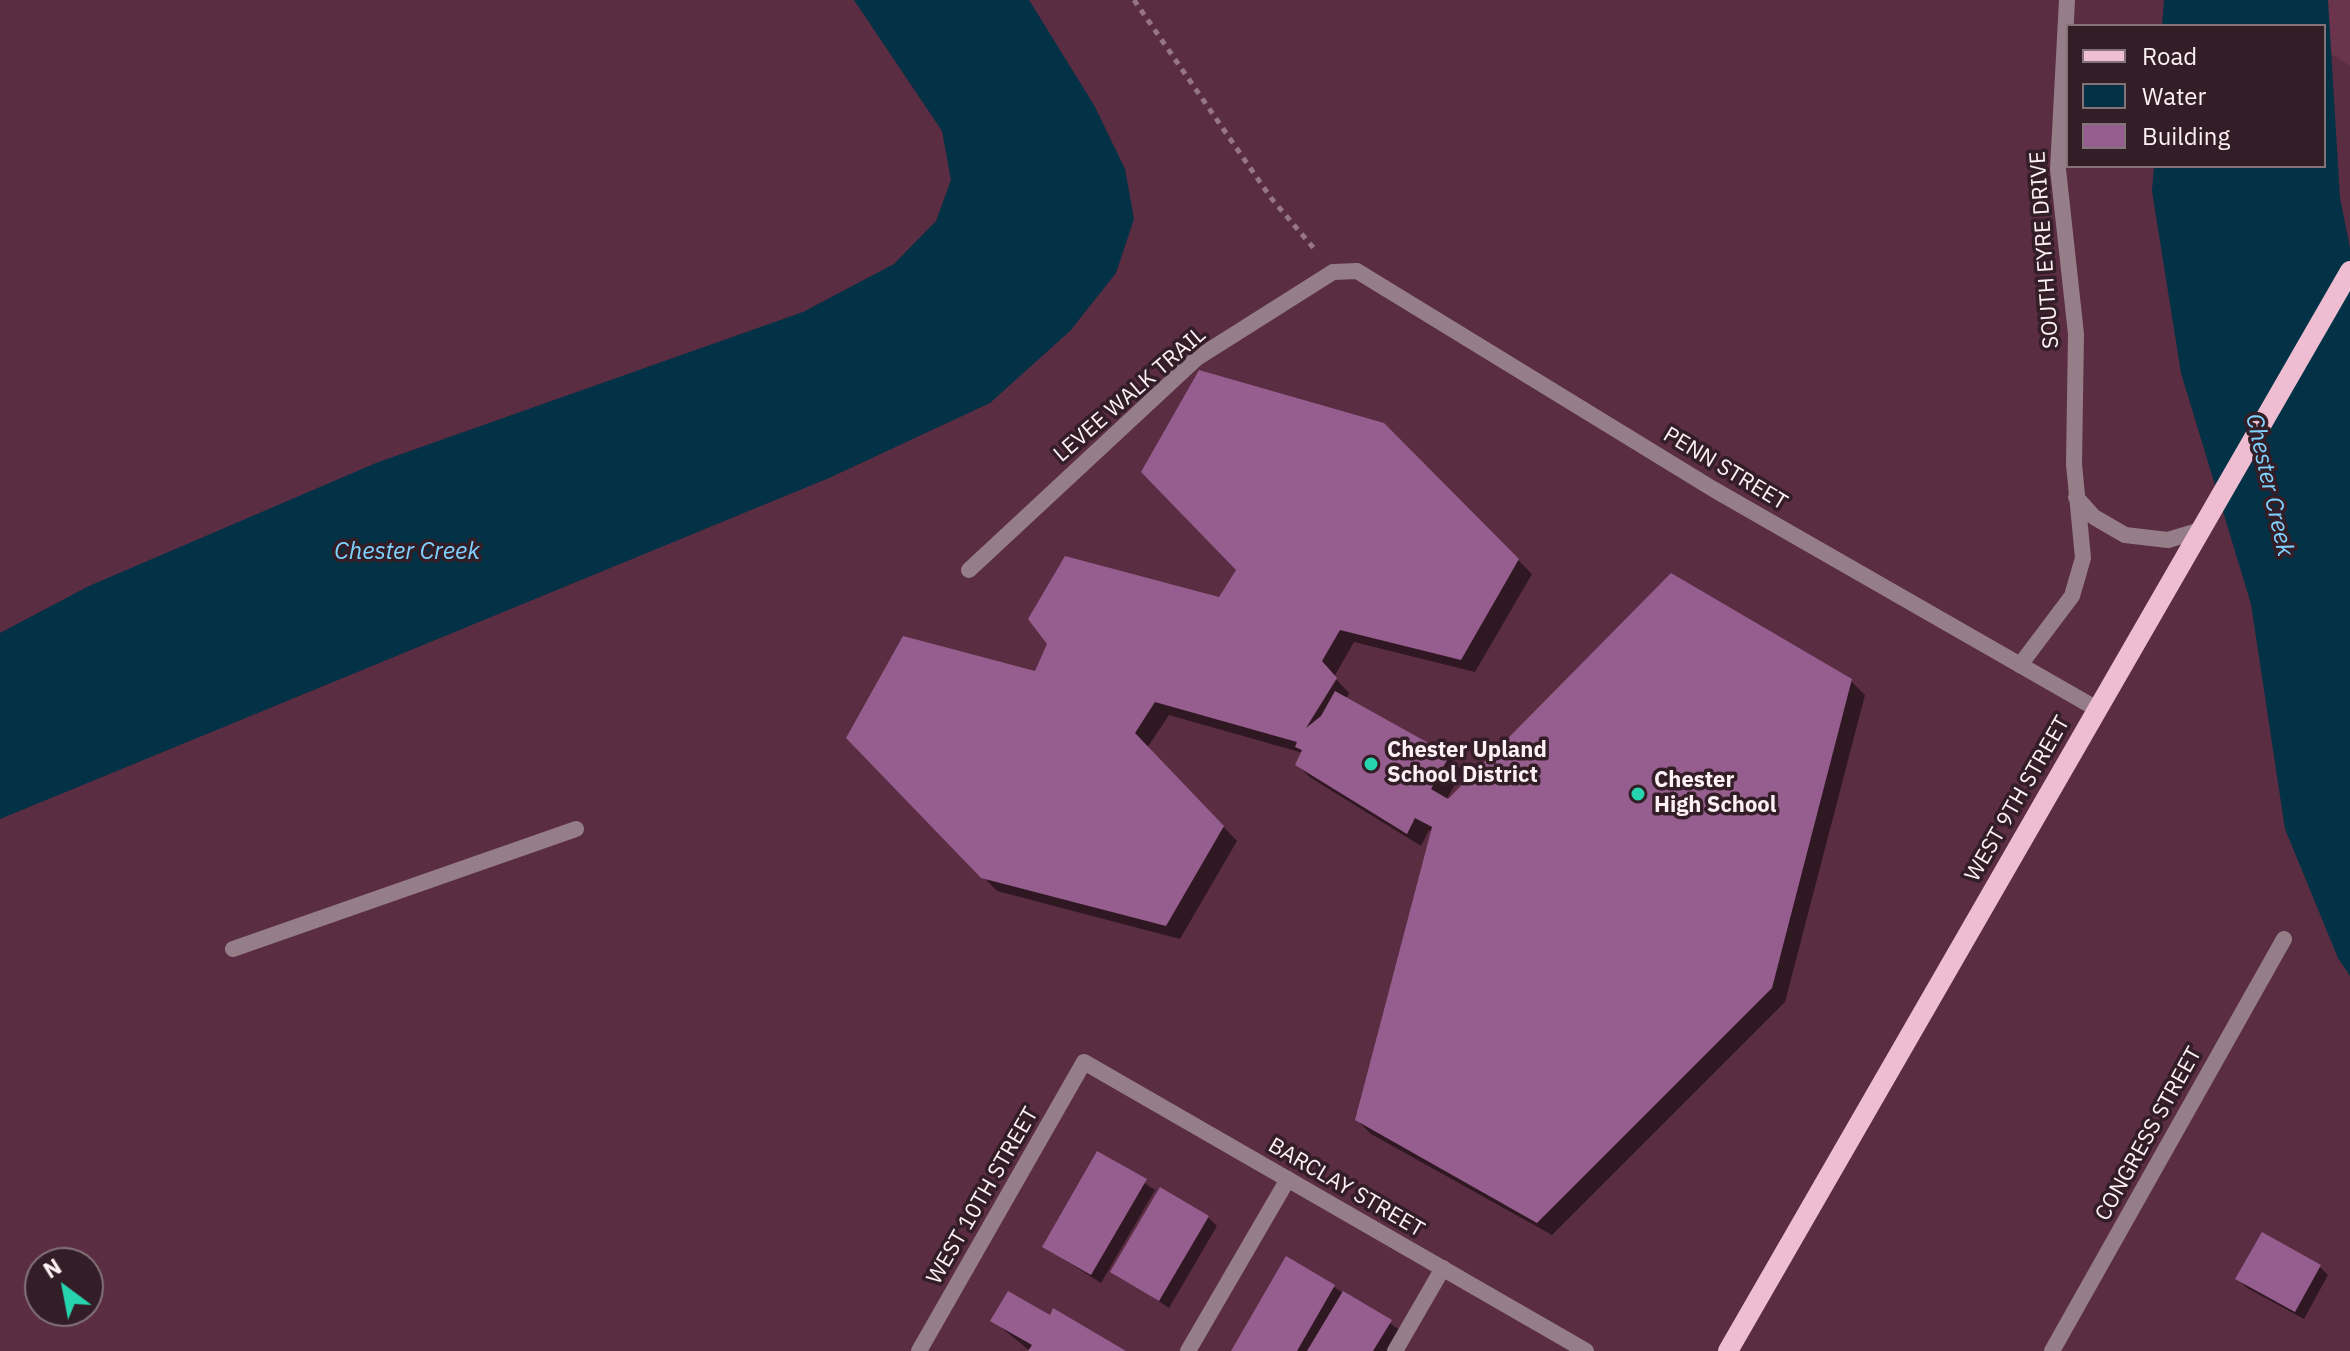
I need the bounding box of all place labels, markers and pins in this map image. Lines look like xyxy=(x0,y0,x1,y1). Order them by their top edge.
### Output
place label: Chester Upland School District xyxy=(1387,738,1547,790)
marker: Chester Upland School District xyxy=(1362,755,1380,773)
place label: Chester High School xyxy=(1654,768,1776,820)
marker: Chester High School xyxy=(1629,785,1647,803)

